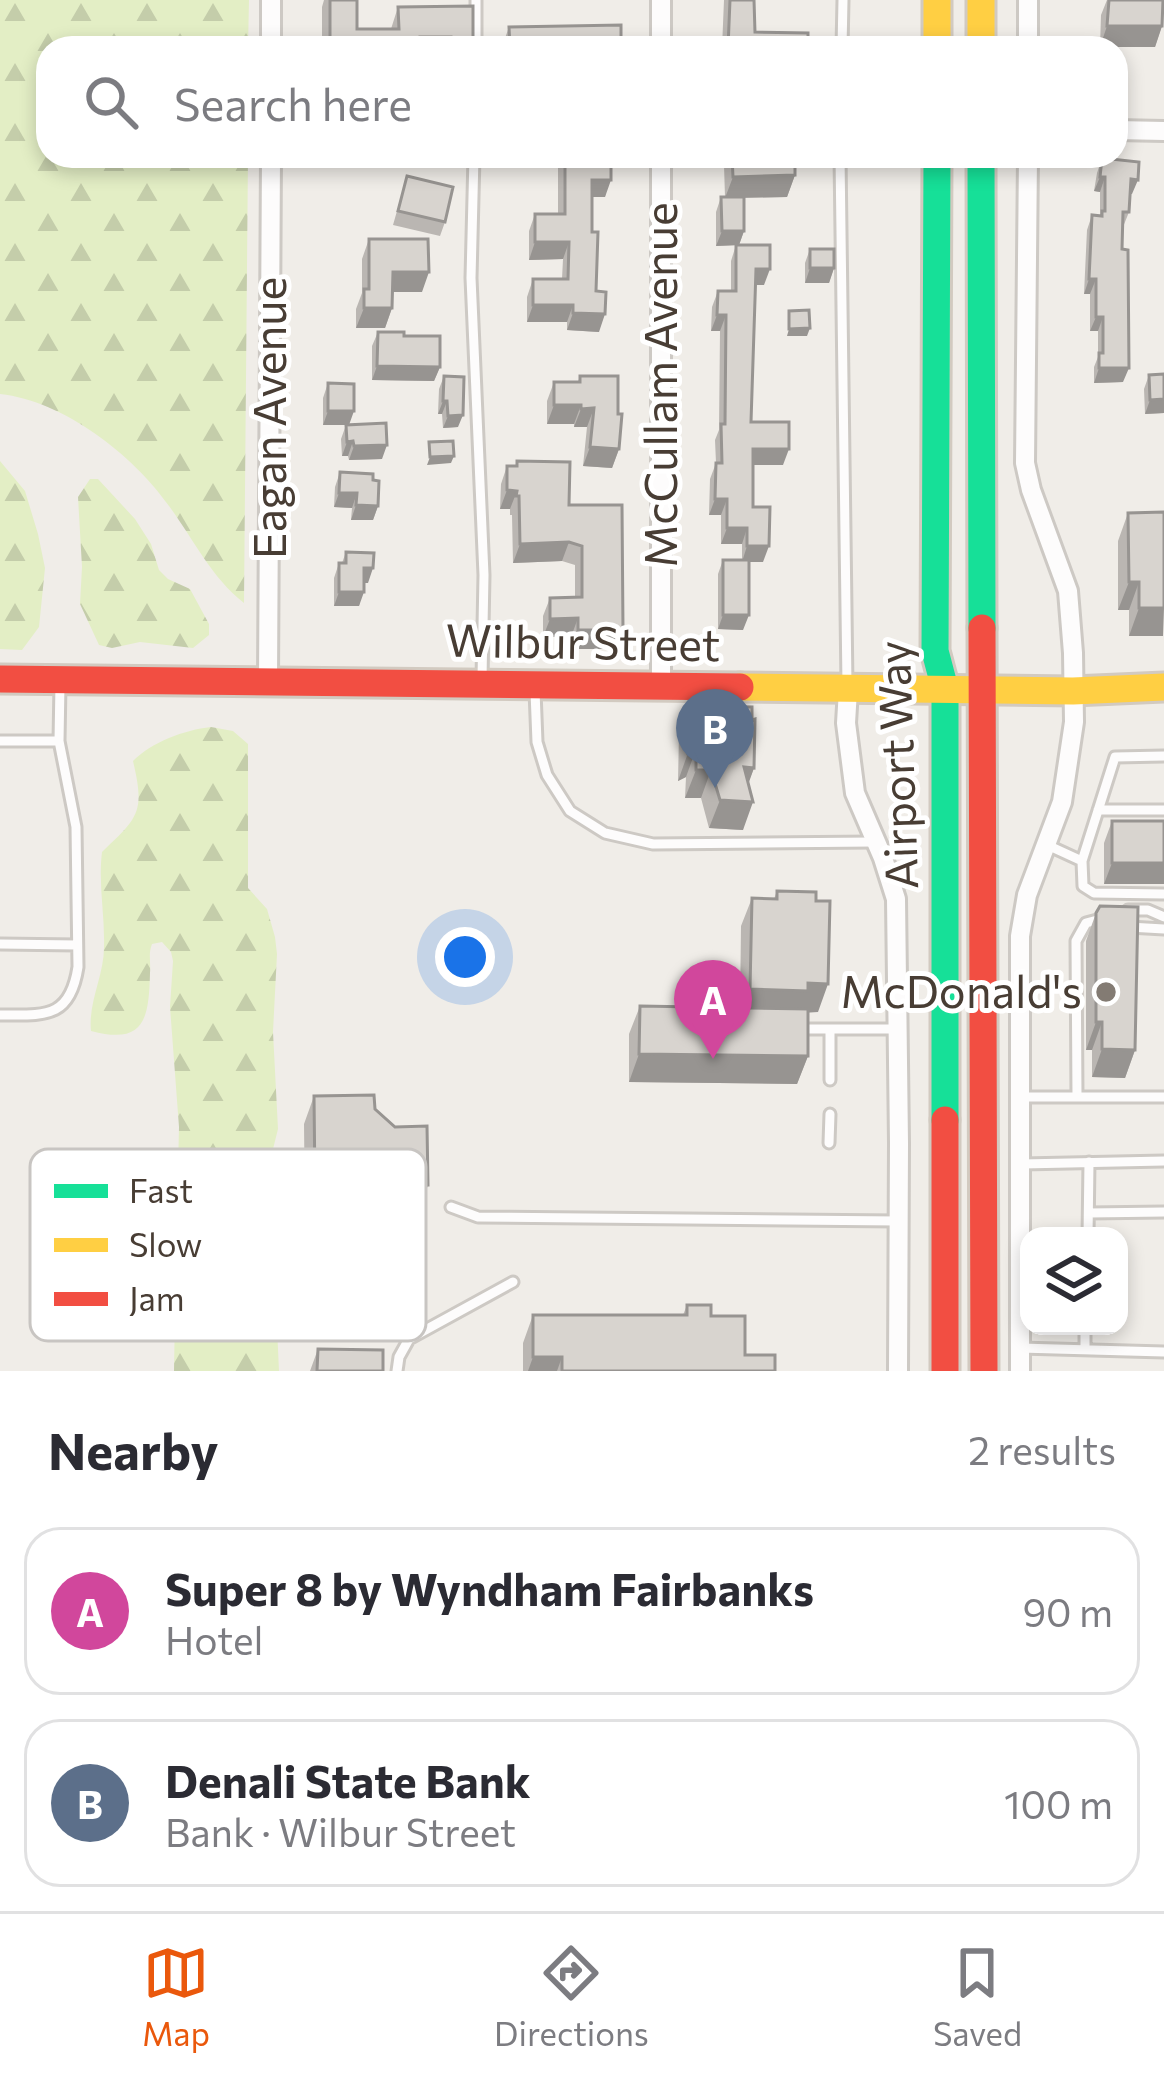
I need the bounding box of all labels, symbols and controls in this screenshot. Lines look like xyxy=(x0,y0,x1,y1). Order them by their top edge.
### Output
search box xyxy=(36,36,1128,168)
icon: search xyxy=(78,69,144,135)
text: Search here xyxy=(174,75,412,130)
street label: McCullam Avenue xyxy=(631,202,686,568)
street label: Eagan Avenue xyxy=(240,277,295,559)
street label: Wilbur Street xyxy=(445,611,721,670)
street label: Airport Way xyxy=(864,640,927,890)
pin: B xyxy=(676,689,754,788)
your location xyxy=(435,927,495,987)
pin: A xyxy=(674,960,752,1059)
place label: McDonald's xyxy=(840,962,1082,1017)
marker: McDonald's xyxy=(1093,979,1119,1005)
legend xyxy=(30,1149,426,1341)
text: Fast xyxy=(129,1169,193,1210)
text: Slow xyxy=(129,1223,202,1264)
map controls xyxy=(1020,1227,1128,1335)
button: layers xyxy=(1020,1227,1128,1335)
text: Jam xyxy=(129,1277,185,1318)
text: Nearby xyxy=(48,1418,218,1481)
text: 2 results xyxy=(968,1425,1116,1473)
text: Super 8 by Wyndham Fairbanks xyxy=(165,1560,814,1615)
text: A xyxy=(76,1587,104,1635)
text: 90 m xyxy=(1022,1587,1113,1635)
text: Hotel xyxy=(165,1615,263,1663)
text: Denali State Bank xyxy=(165,1752,531,1807)
text: B xyxy=(77,1779,103,1827)
text: 100 m xyxy=(1004,1779,1113,1827)
text: Bank · Wilbur Street xyxy=(165,1807,516,1855)
tab: Map xyxy=(142,1940,210,2053)
tab: Directions xyxy=(494,1940,649,2053)
tab: Saved xyxy=(933,1940,1022,2053)

